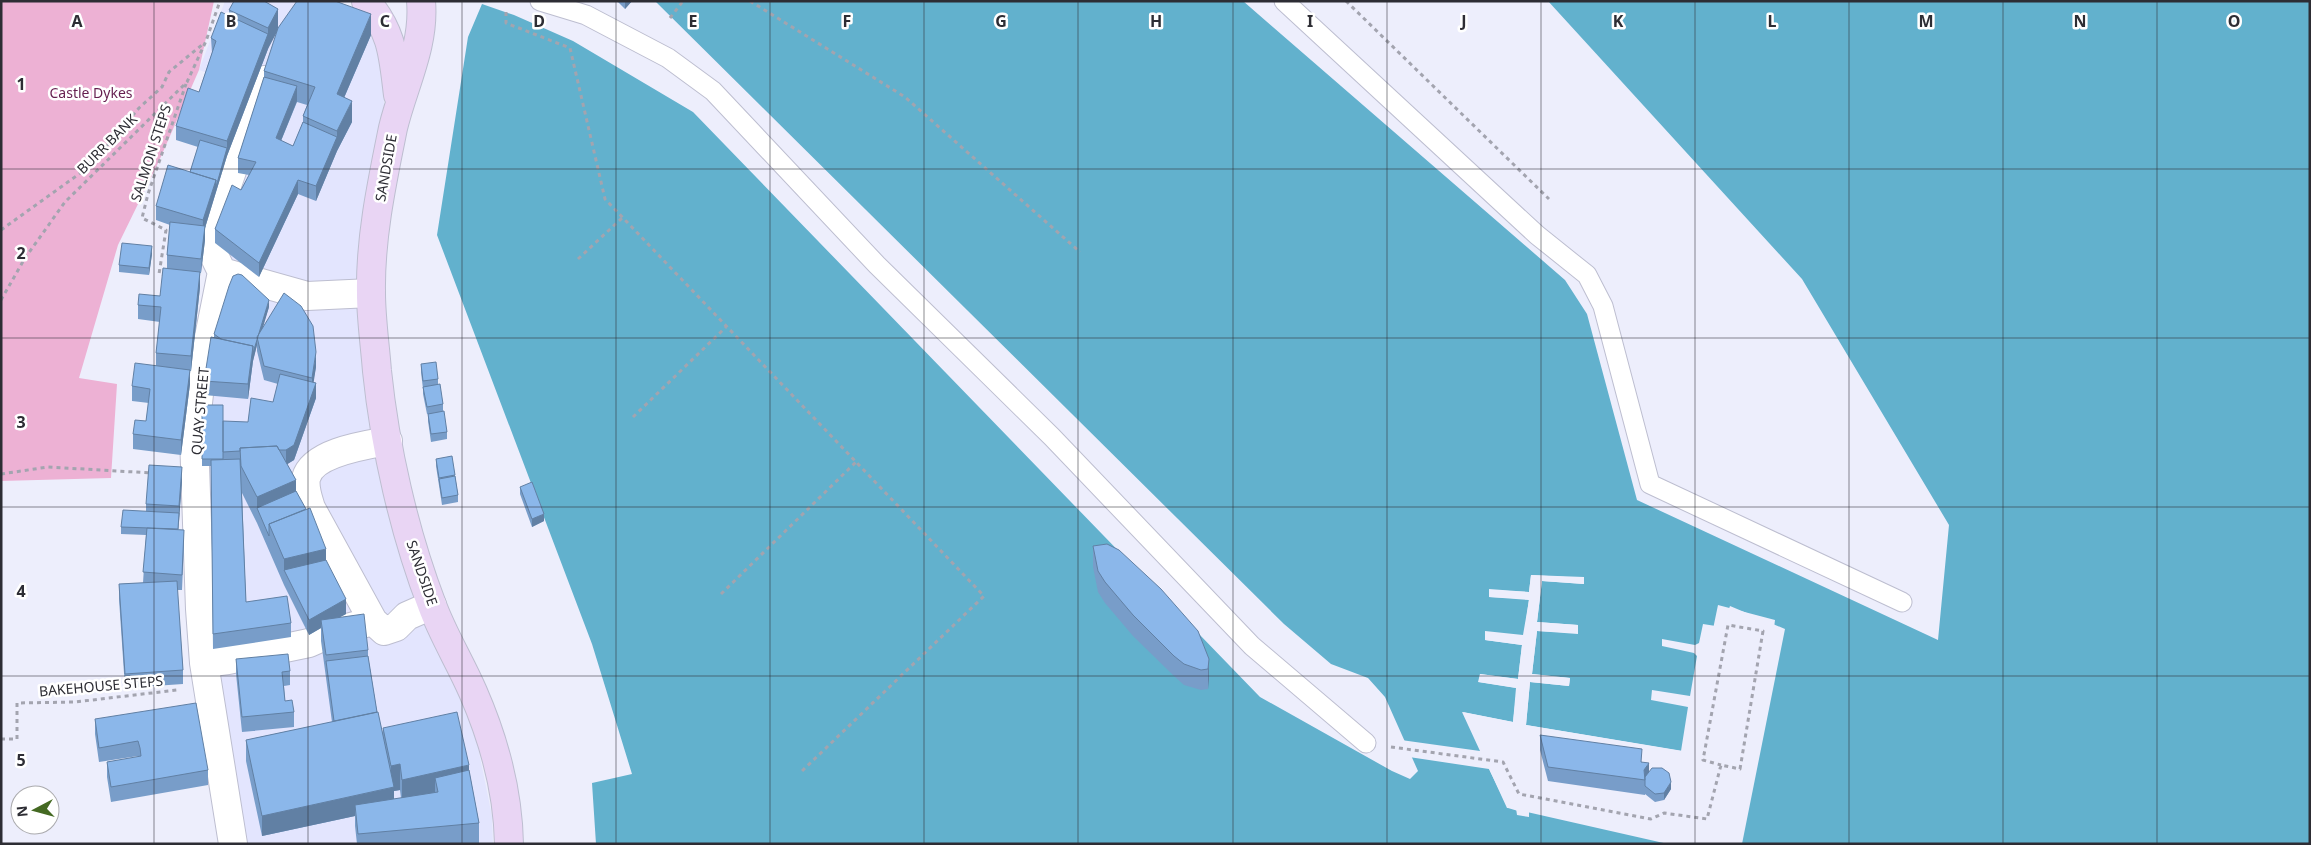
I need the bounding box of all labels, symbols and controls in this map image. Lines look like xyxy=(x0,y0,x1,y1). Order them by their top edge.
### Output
text: A xyxy=(71,10,83,32)
text: B xyxy=(226,10,236,32)
text: C xyxy=(380,10,390,32)
text: D xyxy=(533,10,545,32)
text: E xyxy=(689,10,698,32)
text: F xyxy=(843,10,851,32)
text: G xyxy=(995,10,1007,32)
text: H xyxy=(1150,10,1162,32)
text: I xyxy=(1307,10,1313,32)
text: J xyxy=(1459,10,1467,32)
text: K xyxy=(1613,10,1624,32)
text: L xyxy=(1768,10,1777,32)
text: M xyxy=(1918,10,1934,32)
text: N xyxy=(2073,10,2087,32)
text: O xyxy=(2228,10,2240,32)
text: 1 xyxy=(16,73,26,95)
park label: Castle Dykes xyxy=(49,83,133,102)
street label: SALMON STEPS xyxy=(126,101,175,204)
street label: BURR BANK xyxy=(72,109,141,178)
street label: SANDSIDE xyxy=(370,133,401,203)
text: 2 xyxy=(16,242,26,264)
street label: QUAY STREET xyxy=(186,366,213,456)
text: 3 xyxy=(16,411,26,433)
street label: SANDSIDE xyxy=(402,538,443,608)
text: 4 xyxy=(16,580,26,602)
street label: BAKEHOUSE STEPS xyxy=(38,671,164,700)
text: 5 xyxy=(16,749,26,771)
north arrow xyxy=(10,785,60,835)
text: N xyxy=(12,805,32,818)

